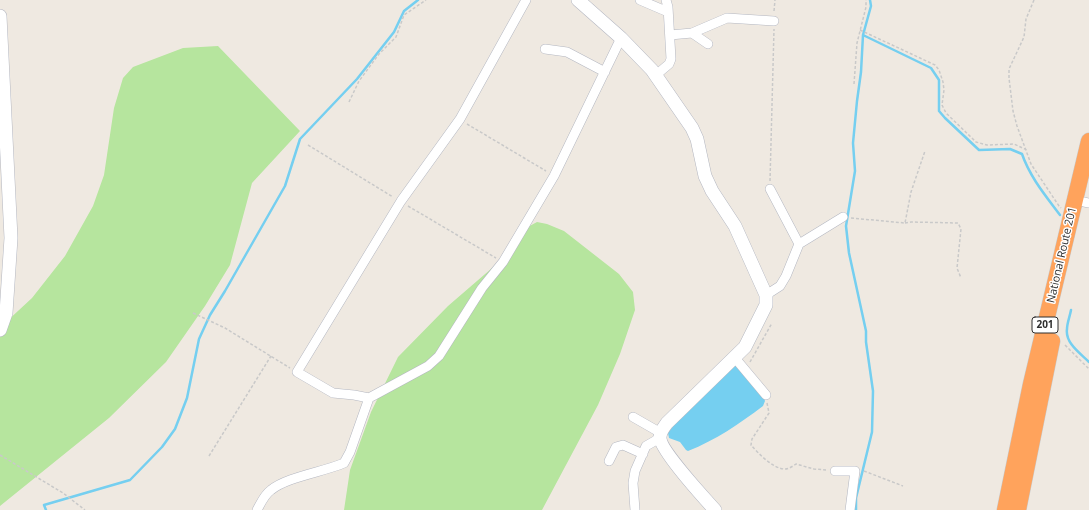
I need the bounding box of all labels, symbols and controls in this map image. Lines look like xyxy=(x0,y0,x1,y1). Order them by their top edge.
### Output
street label: National Route 201 xyxy=(1045,206,1079,304)
road number: 201 xyxy=(1032,317,1058,333)

